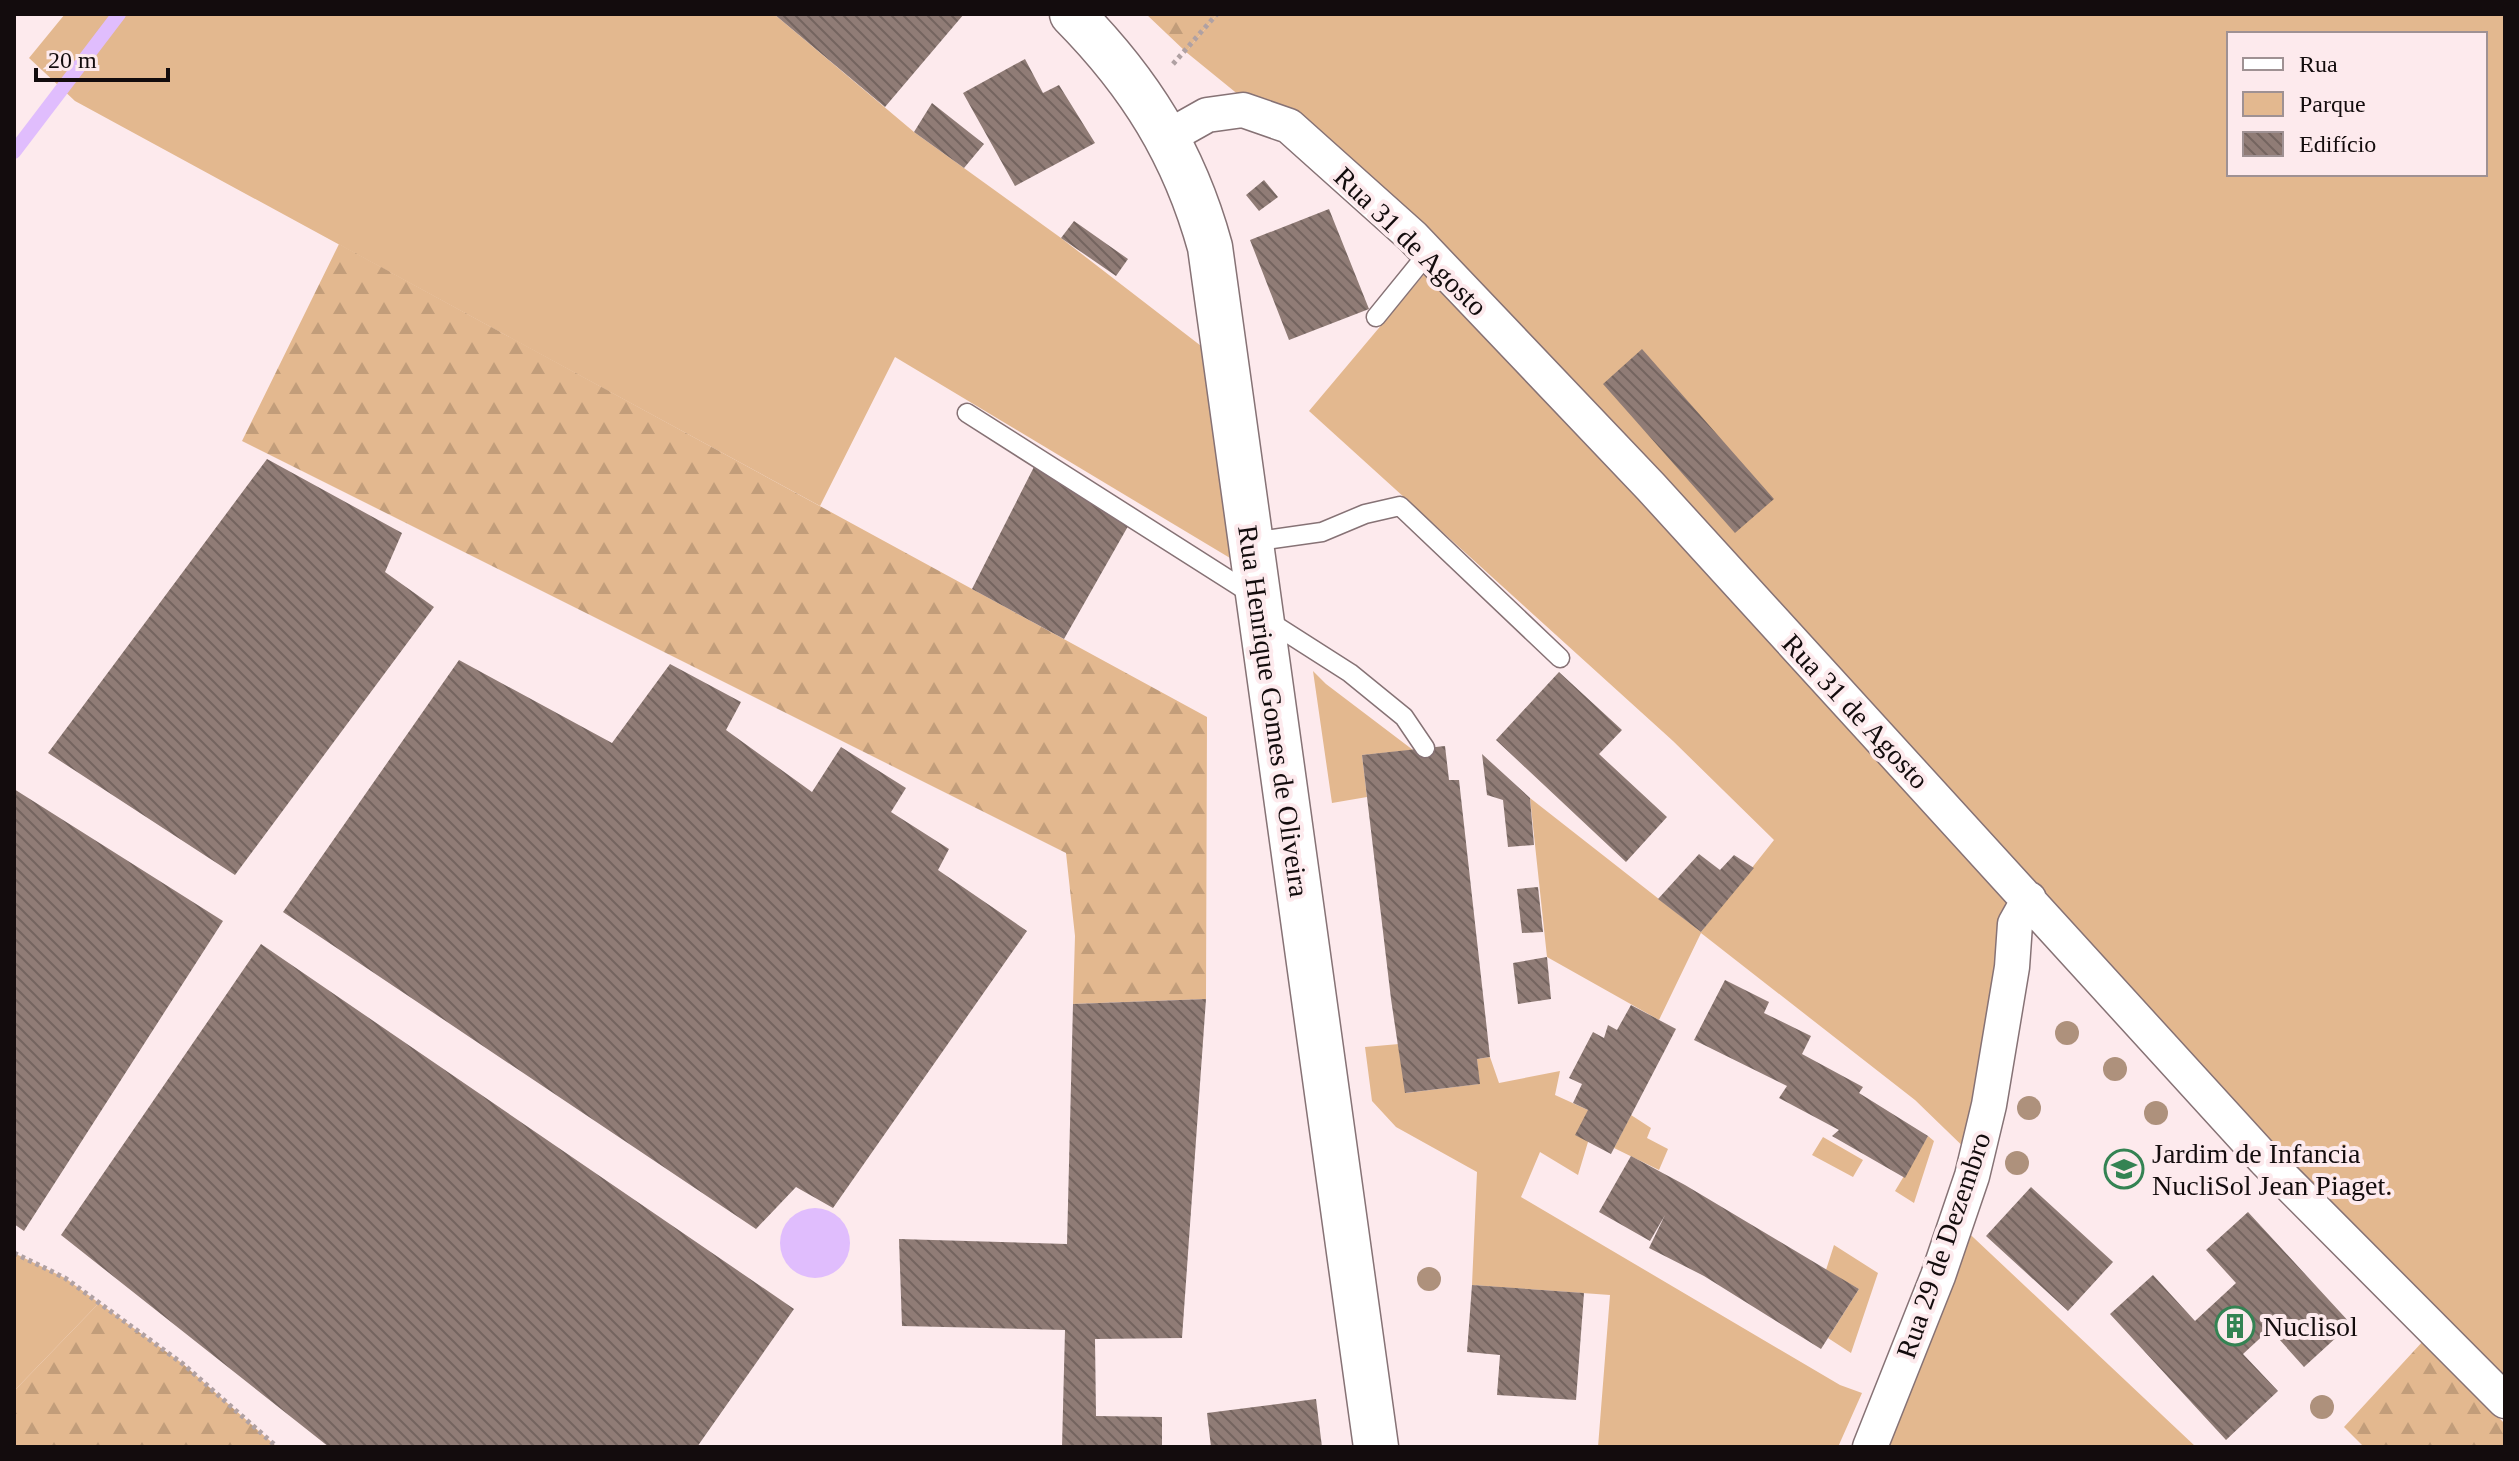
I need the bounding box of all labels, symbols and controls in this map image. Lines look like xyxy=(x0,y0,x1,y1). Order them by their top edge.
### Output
scale bar xyxy=(36,32,168,82)
legend xyxy=(2227,32,2487,176)
text: 20 m xyxy=(48,47,97,73)
text: Rua xyxy=(2299,51,2338,77)
text: Parque xyxy=(2299,91,2366,117)
text: Edifício xyxy=(2299,131,2376,157)
street label: Rua 31 de Agosto xyxy=(1328,161,1493,322)
street label: Rua Henrique Gomes de Oliveira xyxy=(1232,523,1315,899)
street label: Rua 31 de Agosto xyxy=(1776,628,1935,795)
street label: Rua 29 de Dezembro xyxy=(1890,1128,1997,1362)
place label: Jardim de Infancia NucliSol Jean Piaget. xyxy=(2152,1138,2392,1201)
school or university icon: Jardim de Infancia NucliSol Jean Piaget. xyxy=(2103,1148,2145,1190)
building icon: Nuclisol xyxy=(2214,1305,2256,1347)
place label: Nuclisol xyxy=(2263,1311,2358,1342)

